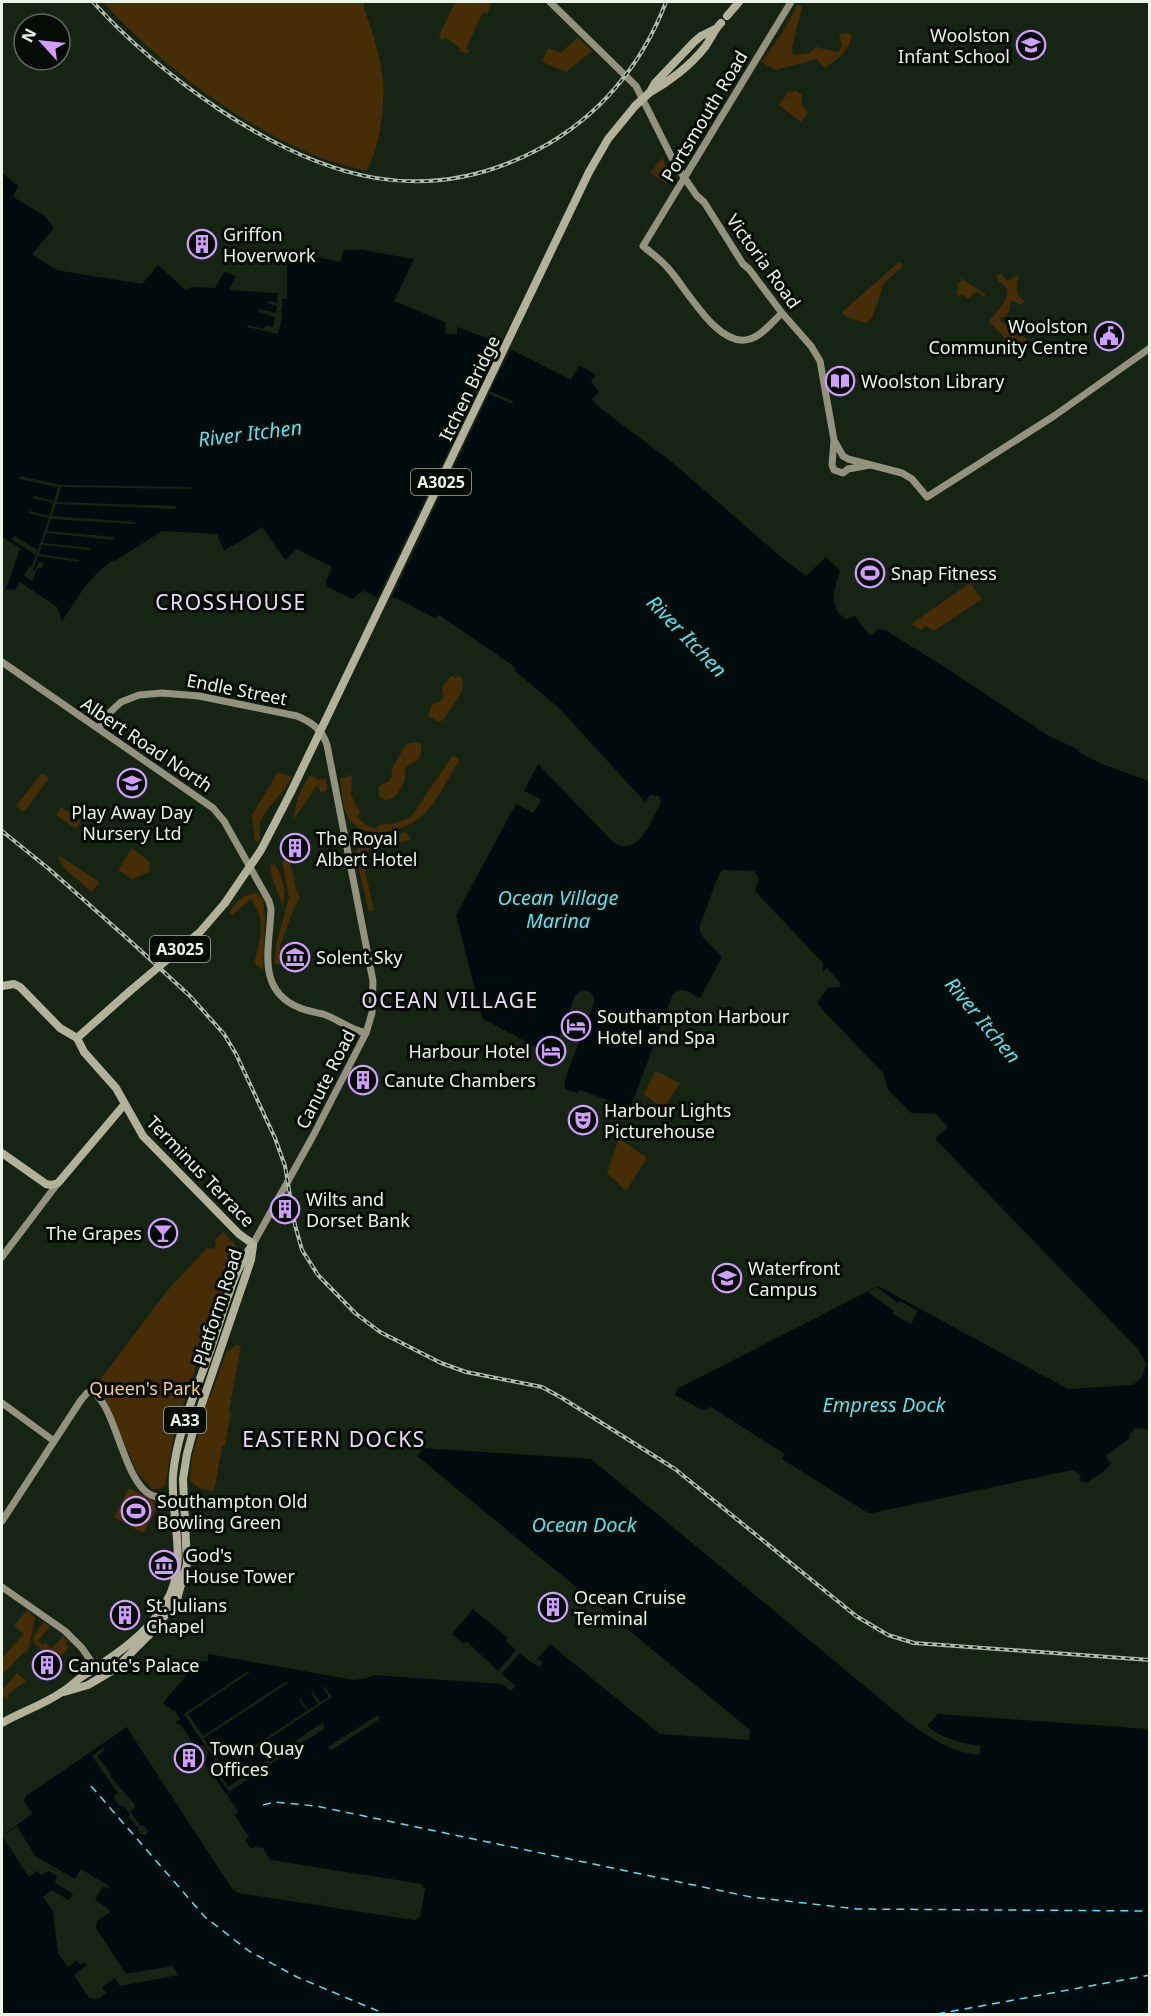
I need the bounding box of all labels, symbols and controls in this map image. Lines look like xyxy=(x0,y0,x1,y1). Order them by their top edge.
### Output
north arrow xyxy=(12,12,72,72)
place label: Woolston Infant School xyxy=(898,23,1010,68)
text: N xyxy=(16,24,41,46)
school or university icon: Woolston Infant School xyxy=(1015,29,1047,61)
street label: Portsmouth Road xyxy=(655,46,753,186)
street label: Victoria Road xyxy=(721,209,807,313)
place label: Griffon Hoverwork xyxy=(223,222,316,267)
building icon: Griffon Hoverwork xyxy=(186,228,218,260)
place label: Woolston Community Centre xyxy=(928,314,1088,359)
public building icon: Woolston Community Centre xyxy=(1093,320,1125,352)
street label: Itchen Bridge xyxy=(433,331,505,445)
library icon: Woolston Library xyxy=(824,365,856,397)
place label: Woolston Library xyxy=(861,369,1005,393)
water label: River Itchen xyxy=(197,413,303,453)
road number: A3025 xyxy=(411,469,471,495)
sports icon: Snap Fitness xyxy=(854,557,886,589)
place label: Snap Fitness xyxy=(891,561,997,585)
district label: CROSSHOUSE xyxy=(155,588,307,616)
water label: River Itchen xyxy=(641,589,733,683)
street label: Endle Street xyxy=(185,667,290,711)
street label: Albert Road North xyxy=(77,691,217,797)
school or university icon: Play Away Day Nursery Ltd xyxy=(116,767,148,799)
place label: Play Away Day Nursery Ltd xyxy=(71,800,194,845)
place label: The Royal Albert Hotel xyxy=(316,826,418,871)
building icon: The Royal Albert Hotel xyxy=(279,832,311,864)
water label: Ocean Village Marina xyxy=(497,884,619,934)
road number: A3025 xyxy=(150,936,210,962)
museum icon: Solent Sky xyxy=(279,941,311,973)
place label: Solent Sky xyxy=(316,945,403,969)
water label: River Itchen xyxy=(939,971,1027,1069)
district label: OCEAN VILLAGE xyxy=(361,986,539,1014)
place label: Southampton Harbour Hotel and Spa xyxy=(597,1004,790,1049)
hotel icon: Southampton Harbour Hotel and Spa xyxy=(560,1010,592,1042)
street label: Canute Road xyxy=(290,1025,360,1133)
hotel icon: Harbour Hotel xyxy=(535,1035,567,1067)
place label: Harbour Hotel xyxy=(408,1039,530,1063)
building icon: Canute Chambers xyxy=(347,1064,379,1096)
place label: Canute Chambers xyxy=(384,1068,536,1092)
place label: Harbour Lights Picturehouse xyxy=(604,1098,731,1143)
theatre icon: Harbour Lights Picturehouse xyxy=(567,1104,599,1136)
street label: Terminus Terrace xyxy=(142,1110,260,1232)
place label: Wilts and Dorset Bank xyxy=(306,1187,410,1232)
building icon: Wilts and Dorset Bank xyxy=(269,1193,301,1225)
bar icon: The Grapes xyxy=(147,1217,179,1249)
place label: The Grapes xyxy=(46,1221,142,1245)
street label: Platform Road xyxy=(187,1246,247,1368)
place label: Waterfront Campus xyxy=(748,1256,841,1301)
school or university icon: Waterfront Campus xyxy=(711,1262,743,1294)
park label: Queen's Park xyxy=(89,1376,201,1400)
water label: Empress Dock xyxy=(823,1391,947,1418)
road number: A33 xyxy=(164,1407,206,1433)
district label: EASTERN DOCKS xyxy=(242,1425,426,1453)
place label: Southampton Old Bowling Green xyxy=(157,1489,307,1534)
sports icon: Southampton Old Bowling Green xyxy=(120,1495,152,1527)
water label: Ocean Dock xyxy=(531,1511,638,1538)
place label: God's House Tower xyxy=(185,1543,295,1588)
museum icon: God's House Tower xyxy=(148,1549,180,1581)
place label: Ocean Cruise Terminal xyxy=(574,1585,686,1630)
building icon: Ocean Cruise Terminal xyxy=(537,1591,569,1623)
place label: St. Julians Chapel xyxy=(146,1593,227,1638)
building icon: St. Julians Chapel xyxy=(109,1599,141,1631)
building icon: Canute's Palace xyxy=(31,1649,63,1681)
place label: Canute's Palace xyxy=(68,1653,200,1677)
place label: Town Quay Offices xyxy=(210,1736,305,1781)
building icon: Town Quay Offices xyxy=(173,1742,205,1774)

